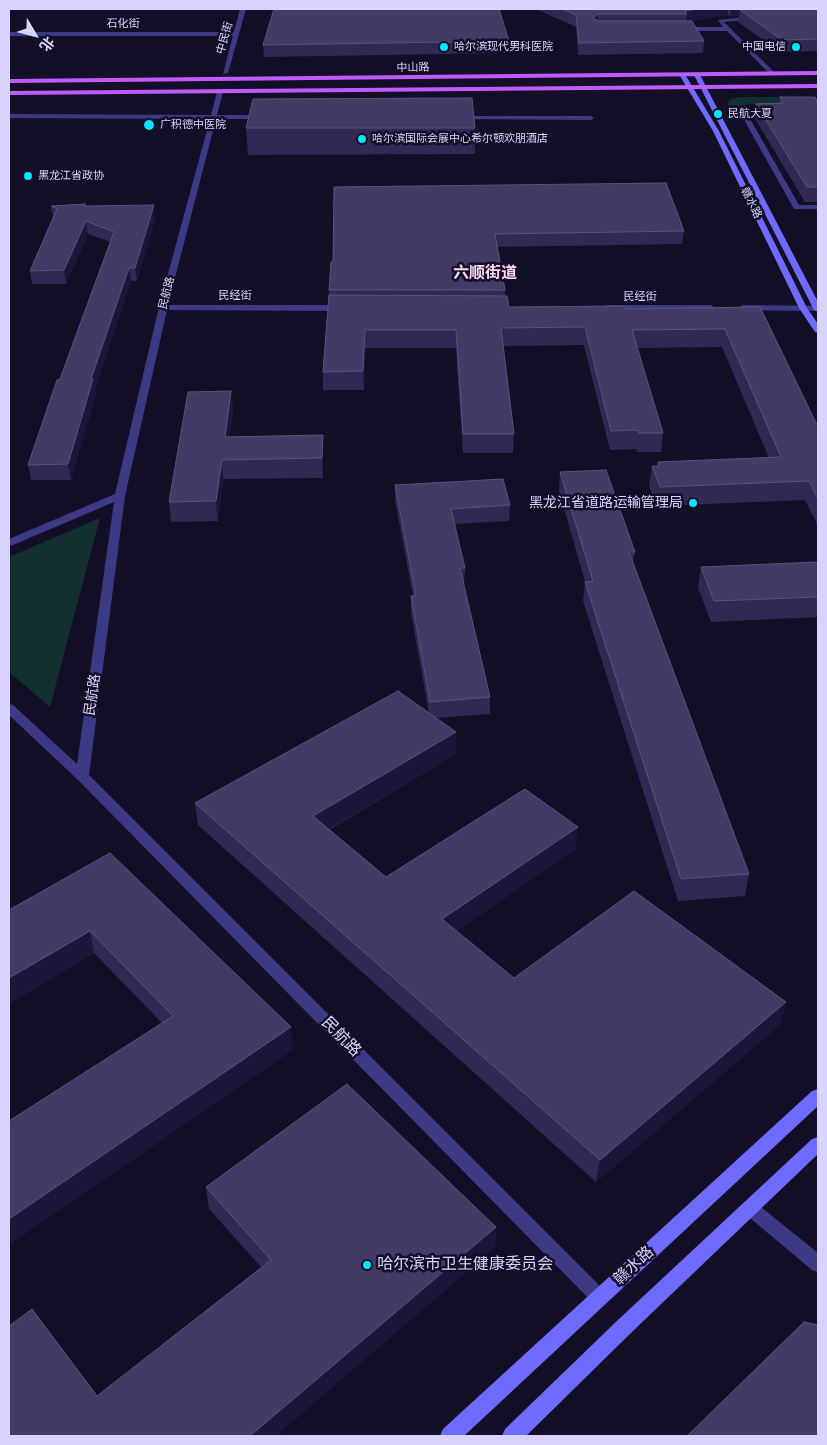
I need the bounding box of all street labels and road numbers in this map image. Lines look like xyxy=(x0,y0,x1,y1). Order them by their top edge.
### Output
street label: 石化街 xyxy=(107,17,139,31)
street label: 中民街 xyxy=(214,20,236,56)
street label: 中山路 xyxy=(396,61,430,75)
street label: 赣水路 xyxy=(738,185,764,221)
street label: 民航路 xyxy=(157,275,177,311)
street label: 民经街 xyxy=(219,289,251,303)
street label: 民经街 xyxy=(624,290,656,304)
street label: 民航路 xyxy=(82,673,104,717)
street label: 民航路 xyxy=(317,1013,365,1061)
street label: 赣水路 xyxy=(610,1243,658,1289)

